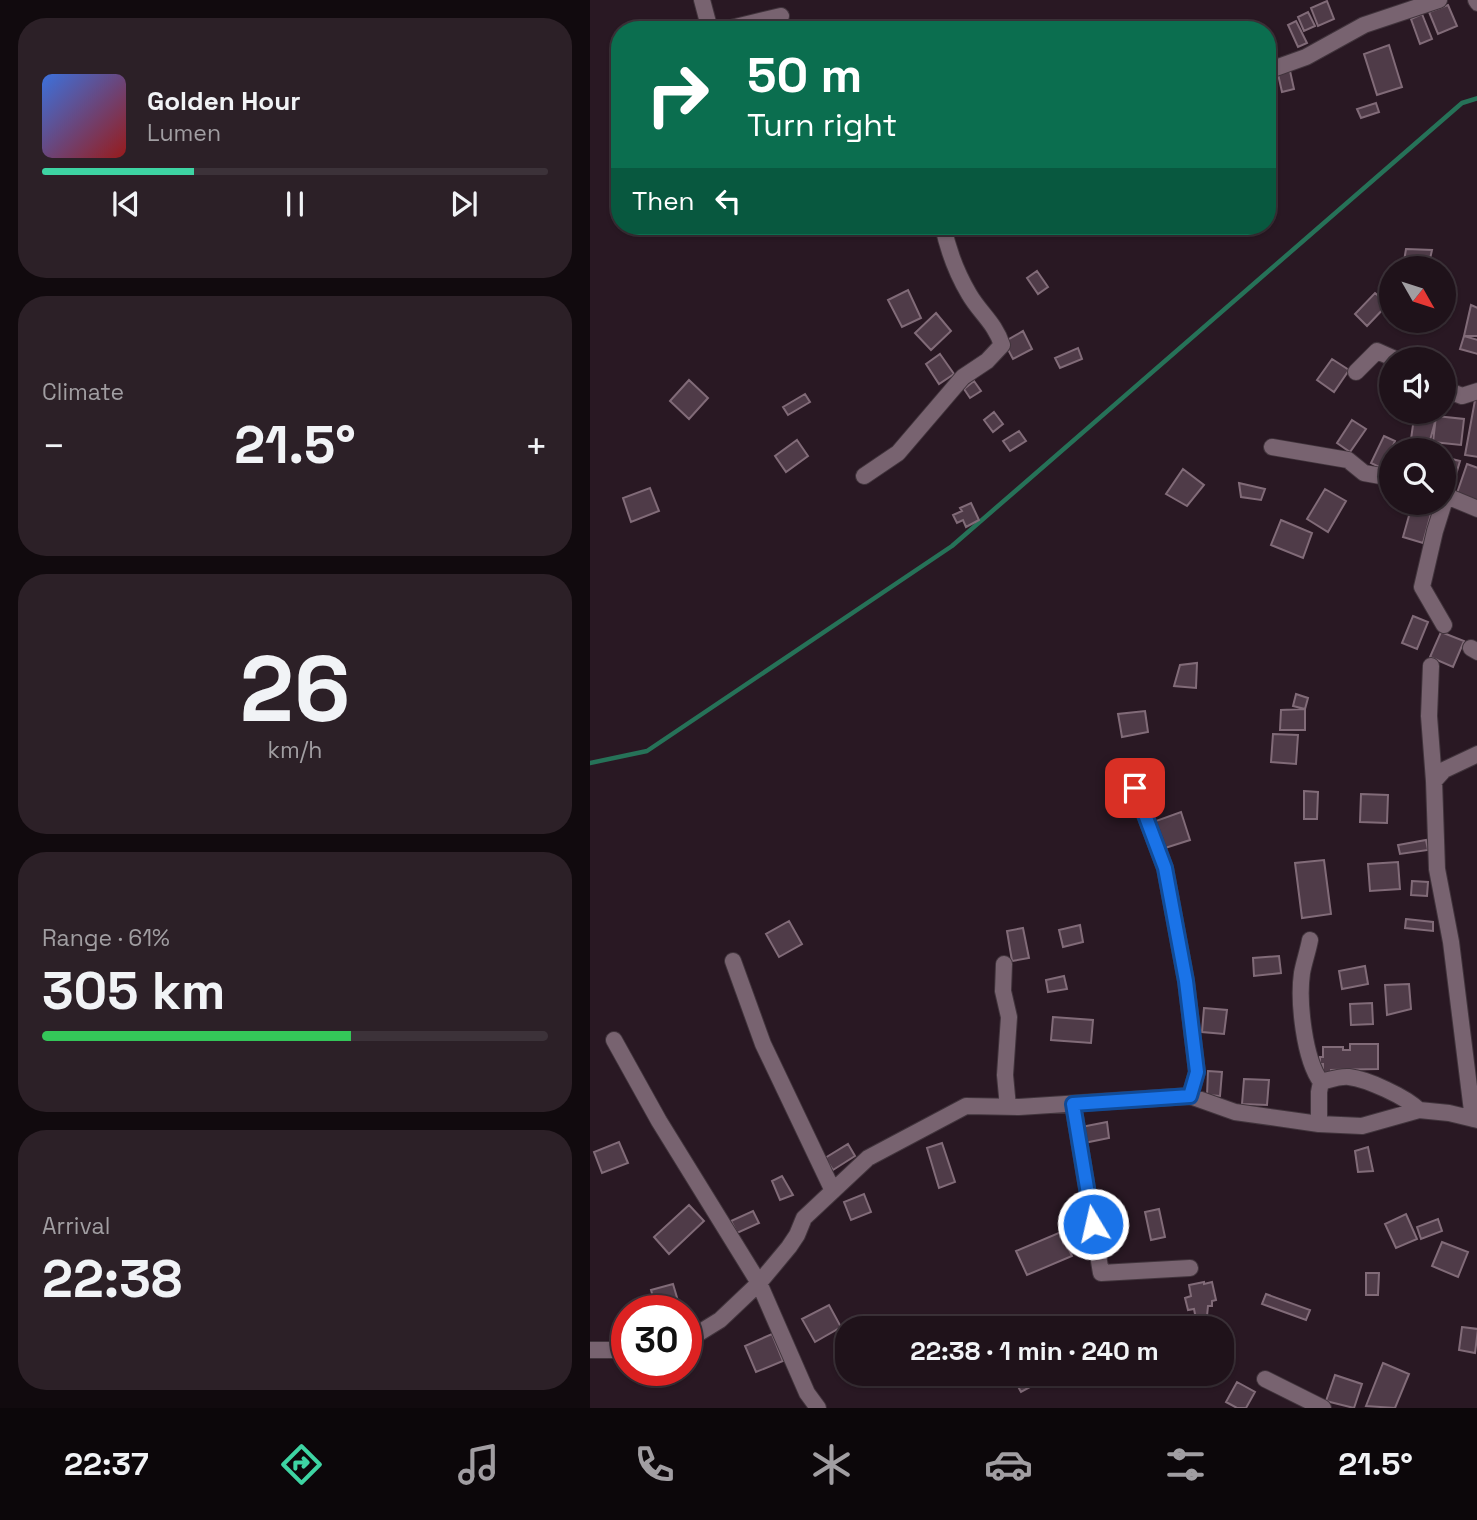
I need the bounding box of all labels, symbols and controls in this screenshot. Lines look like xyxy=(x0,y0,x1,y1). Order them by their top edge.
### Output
text: 50 m xyxy=(747,44,862,106)
icon: right xyxy=(632,49,723,140)
text: Golden Hour xyxy=(147,84,301,118)
text: Turn right xyxy=(747,105,897,145)
text: Lumen xyxy=(147,118,221,148)
icon: left xyxy=(709,182,747,220)
text: Then xyxy=(632,184,695,218)
icon: previous xyxy=(107,185,145,223)
icon: pause xyxy=(276,185,314,223)
icon: next xyxy=(445,185,483,223)
north arrow xyxy=(1379,256,1456,332)
map controls xyxy=(1379,256,1456,515)
button: sound xyxy=(1379,347,1456,424)
text: Climate xyxy=(42,377,124,407)
text: 21.5° xyxy=(234,412,356,478)
text: − xyxy=(42,422,66,470)
text: + xyxy=(524,422,548,470)
button: search xyxy=(1379,438,1456,515)
text: 26 xyxy=(240,631,350,748)
text: km/h xyxy=(268,735,322,765)
pin xyxy=(1105,758,1165,818)
icon: arrive xyxy=(1116,769,1154,807)
text: Range · 61% xyxy=(42,923,170,953)
text: 305 km xyxy=(42,958,225,1024)
position arrow xyxy=(1056,1187,1130,1261)
text: Arrival xyxy=(42,1211,110,1241)
text: 22:38 xyxy=(42,1246,182,1312)
speed limit sign: 30 xyxy=(611,1295,702,1386)
text: 22:38 · 1 min · 240 m xyxy=(910,1334,1159,1368)
icon: directions xyxy=(277,1440,326,1489)
icon: music xyxy=(454,1440,503,1489)
icon: phone xyxy=(630,1440,679,1489)
icon: climate xyxy=(807,1440,856,1489)
icon: car xyxy=(984,1440,1033,1489)
icon: filters xyxy=(1161,1440,1210,1489)
text: 22:37 xyxy=(64,1444,149,1484)
text: 21.5° xyxy=(1338,1444,1413,1484)

